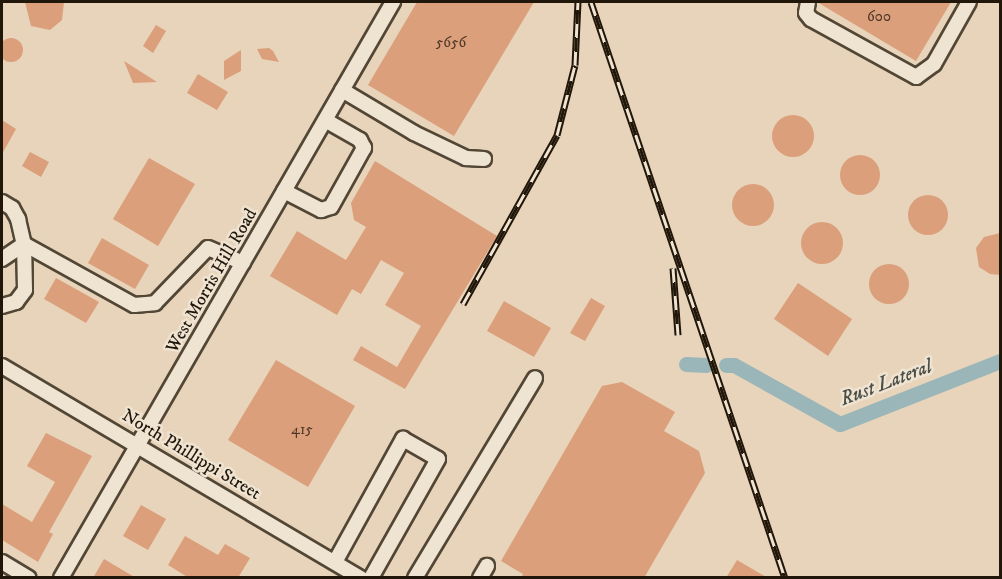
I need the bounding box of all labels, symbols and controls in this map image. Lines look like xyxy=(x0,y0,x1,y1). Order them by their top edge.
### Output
house number: 600 xyxy=(867,8,891,26)
house number: 5656 xyxy=(436,34,466,52)
street label: West Morris Hill Road xyxy=(162,205,262,357)
water label: Rust Lateral xyxy=(837,355,935,411)
street label: North Phillippi Street xyxy=(118,405,264,505)
house number: 415 xyxy=(291,421,313,439)

